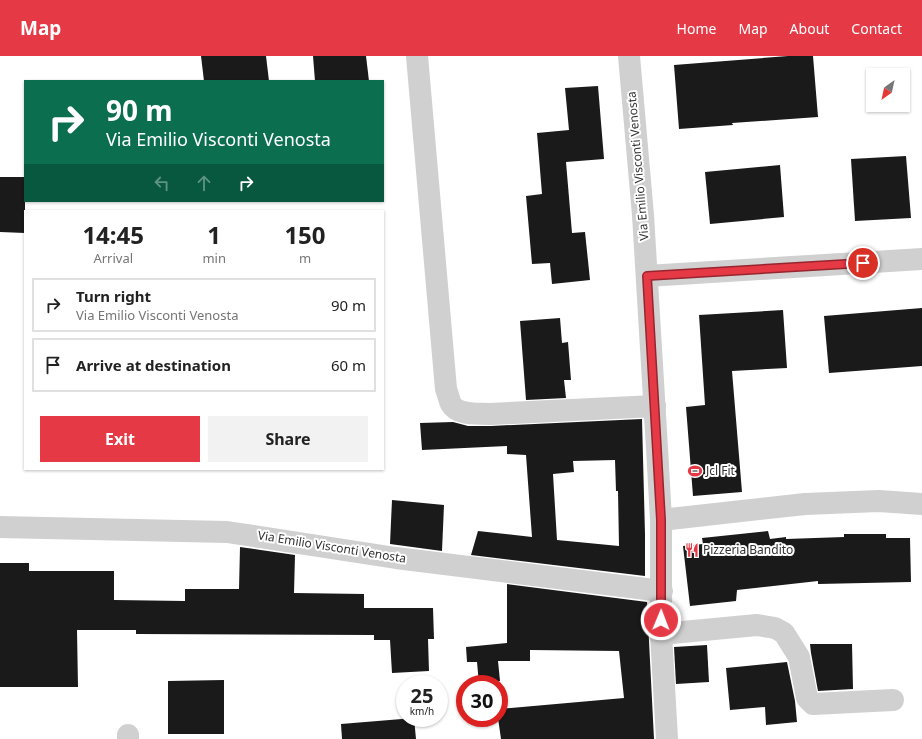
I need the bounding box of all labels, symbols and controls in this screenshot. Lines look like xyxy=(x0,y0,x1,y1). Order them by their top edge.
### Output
text: Map xyxy=(20,15,61,41)
text: Home xyxy=(677,19,716,38)
text: Map xyxy=(738,19,768,38)
text: About xyxy=(790,19,829,38)
text: Contact xyxy=(851,19,902,38)
north arrow xyxy=(866,68,910,112)
map controls xyxy=(866,68,910,112)
text: 90 m xyxy=(106,91,173,129)
street label: Via Emilio Visconti Venosta xyxy=(622,91,653,241)
icon: right xyxy=(40,96,92,148)
text: Via Emilio Visconti Venosta xyxy=(106,127,331,151)
icon: left xyxy=(151,172,173,194)
icon: ahead xyxy=(193,172,215,194)
icon: right xyxy=(235,172,257,194)
text: 14:45 xyxy=(82,218,144,251)
text: 1 xyxy=(207,218,221,251)
text: 150 xyxy=(284,218,326,251)
pin xyxy=(846,246,880,280)
text: Arrival xyxy=(93,249,133,267)
text: min xyxy=(202,249,226,267)
text: m xyxy=(299,249,311,267)
icon: arrive xyxy=(852,252,874,274)
text: Turn right xyxy=(76,286,151,306)
icon: right xyxy=(42,294,64,316)
text: 90 m xyxy=(331,295,366,315)
text: Via Emilio Visconti Venosta xyxy=(76,306,238,324)
icon: arrive xyxy=(42,354,64,376)
text: Arrive at destination xyxy=(76,355,231,375)
text: 60 m xyxy=(331,355,366,375)
button: Exit xyxy=(40,416,200,462)
button: Share xyxy=(208,416,368,462)
place label: Jcl Fit xyxy=(705,462,736,479)
sports icon: Jcl Fit xyxy=(687,463,703,479)
street label: Via Emilio Visconti Venosta xyxy=(257,526,407,567)
place label: Pizzeria Bandito xyxy=(703,541,793,558)
restaurant icon: Pizzeria Bandito xyxy=(684,542,700,558)
position arrow xyxy=(640,599,682,641)
speed limit sign: 30 xyxy=(456,675,508,727)
text: 25 xyxy=(411,682,433,709)
text: km/h xyxy=(410,704,434,718)

